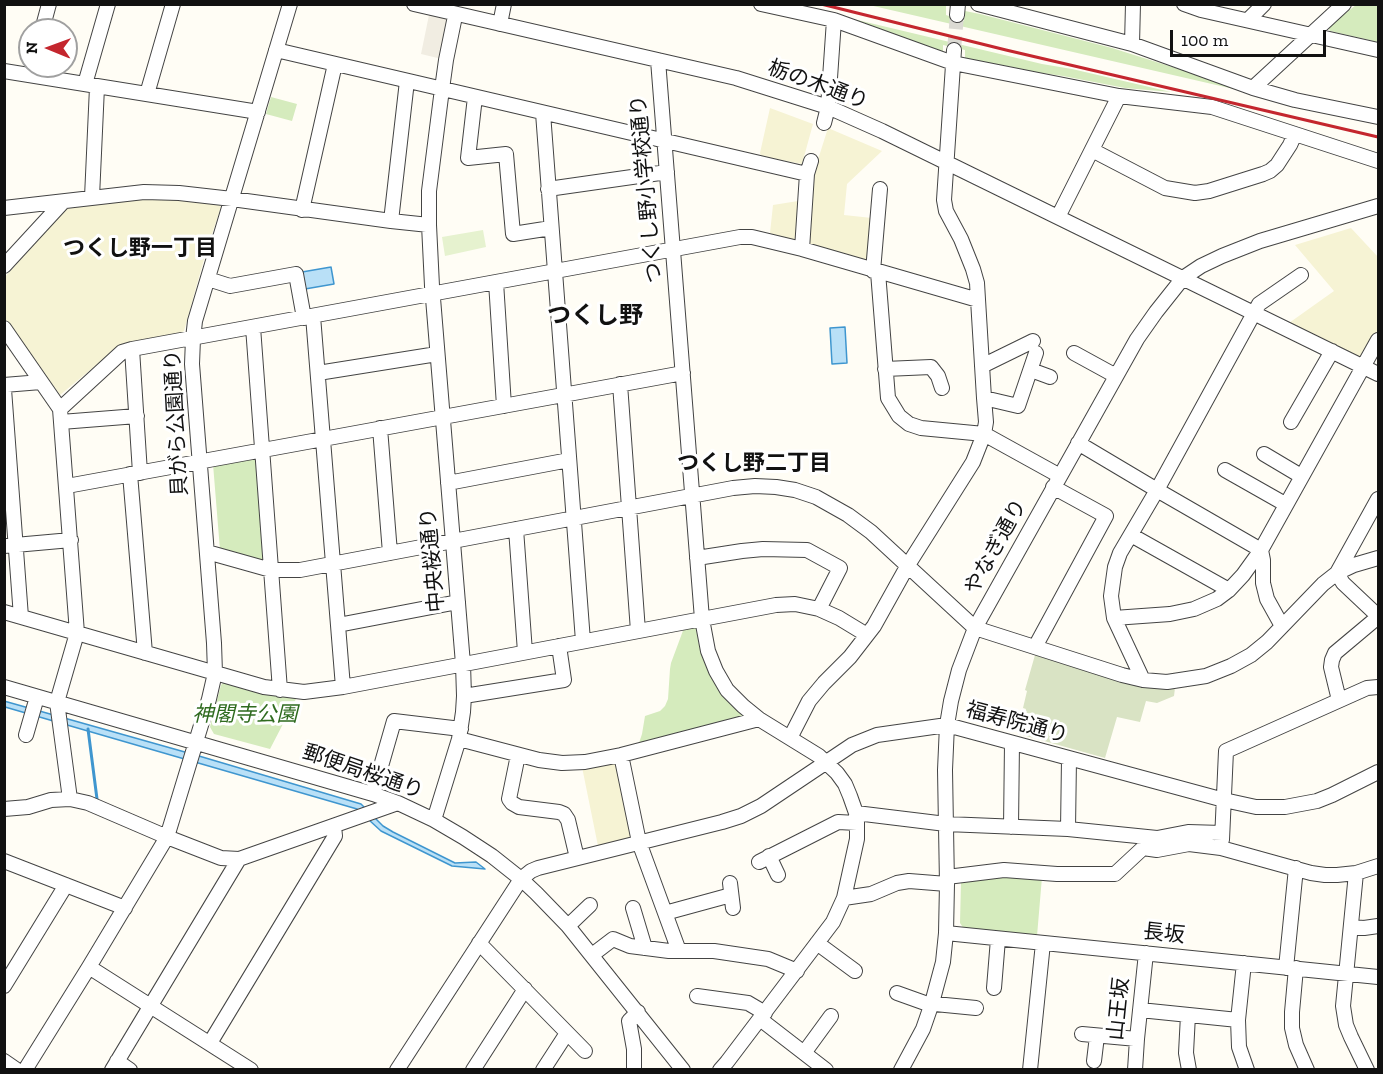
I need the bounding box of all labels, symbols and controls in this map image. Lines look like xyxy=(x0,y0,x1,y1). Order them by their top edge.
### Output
north arrow xyxy=(18,18,78,78)
scale bar xyxy=(1173,18,1329,56)
text: 100 m xyxy=(1181,29,1228,51)
text: N xyxy=(22,41,41,54)
street label: 栃の木通り xyxy=(764,55,872,115)
street label: つくし野小学校通り xyxy=(626,94,668,284)
district label: つくし野一丁目 xyxy=(63,236,217,262)
district label: つくし野 xyxy=(547,302,643,330)
street label: 貝がら公園通り xyxy=(161,349,193,497)
district label: つくし野二丁目 xyxy=(677,451,831,477)
street label: やなぎ通り xyxy=(960,495,1032,599)
street label: 中央桜通り xyxy=(416,507,450,613)
street label: 福寿院通り xyxy=(963,697,1071,749)
park label: 神閣寺公園 xyxy=(193,702,297,728)
street label: 郵便局桜通り xyxy=(299,740,427,804)
street label: 長坂 xyxy=(1142,919,1186,949)
street label: 山王坂 xyxy=(1103,976,1135,1042)

